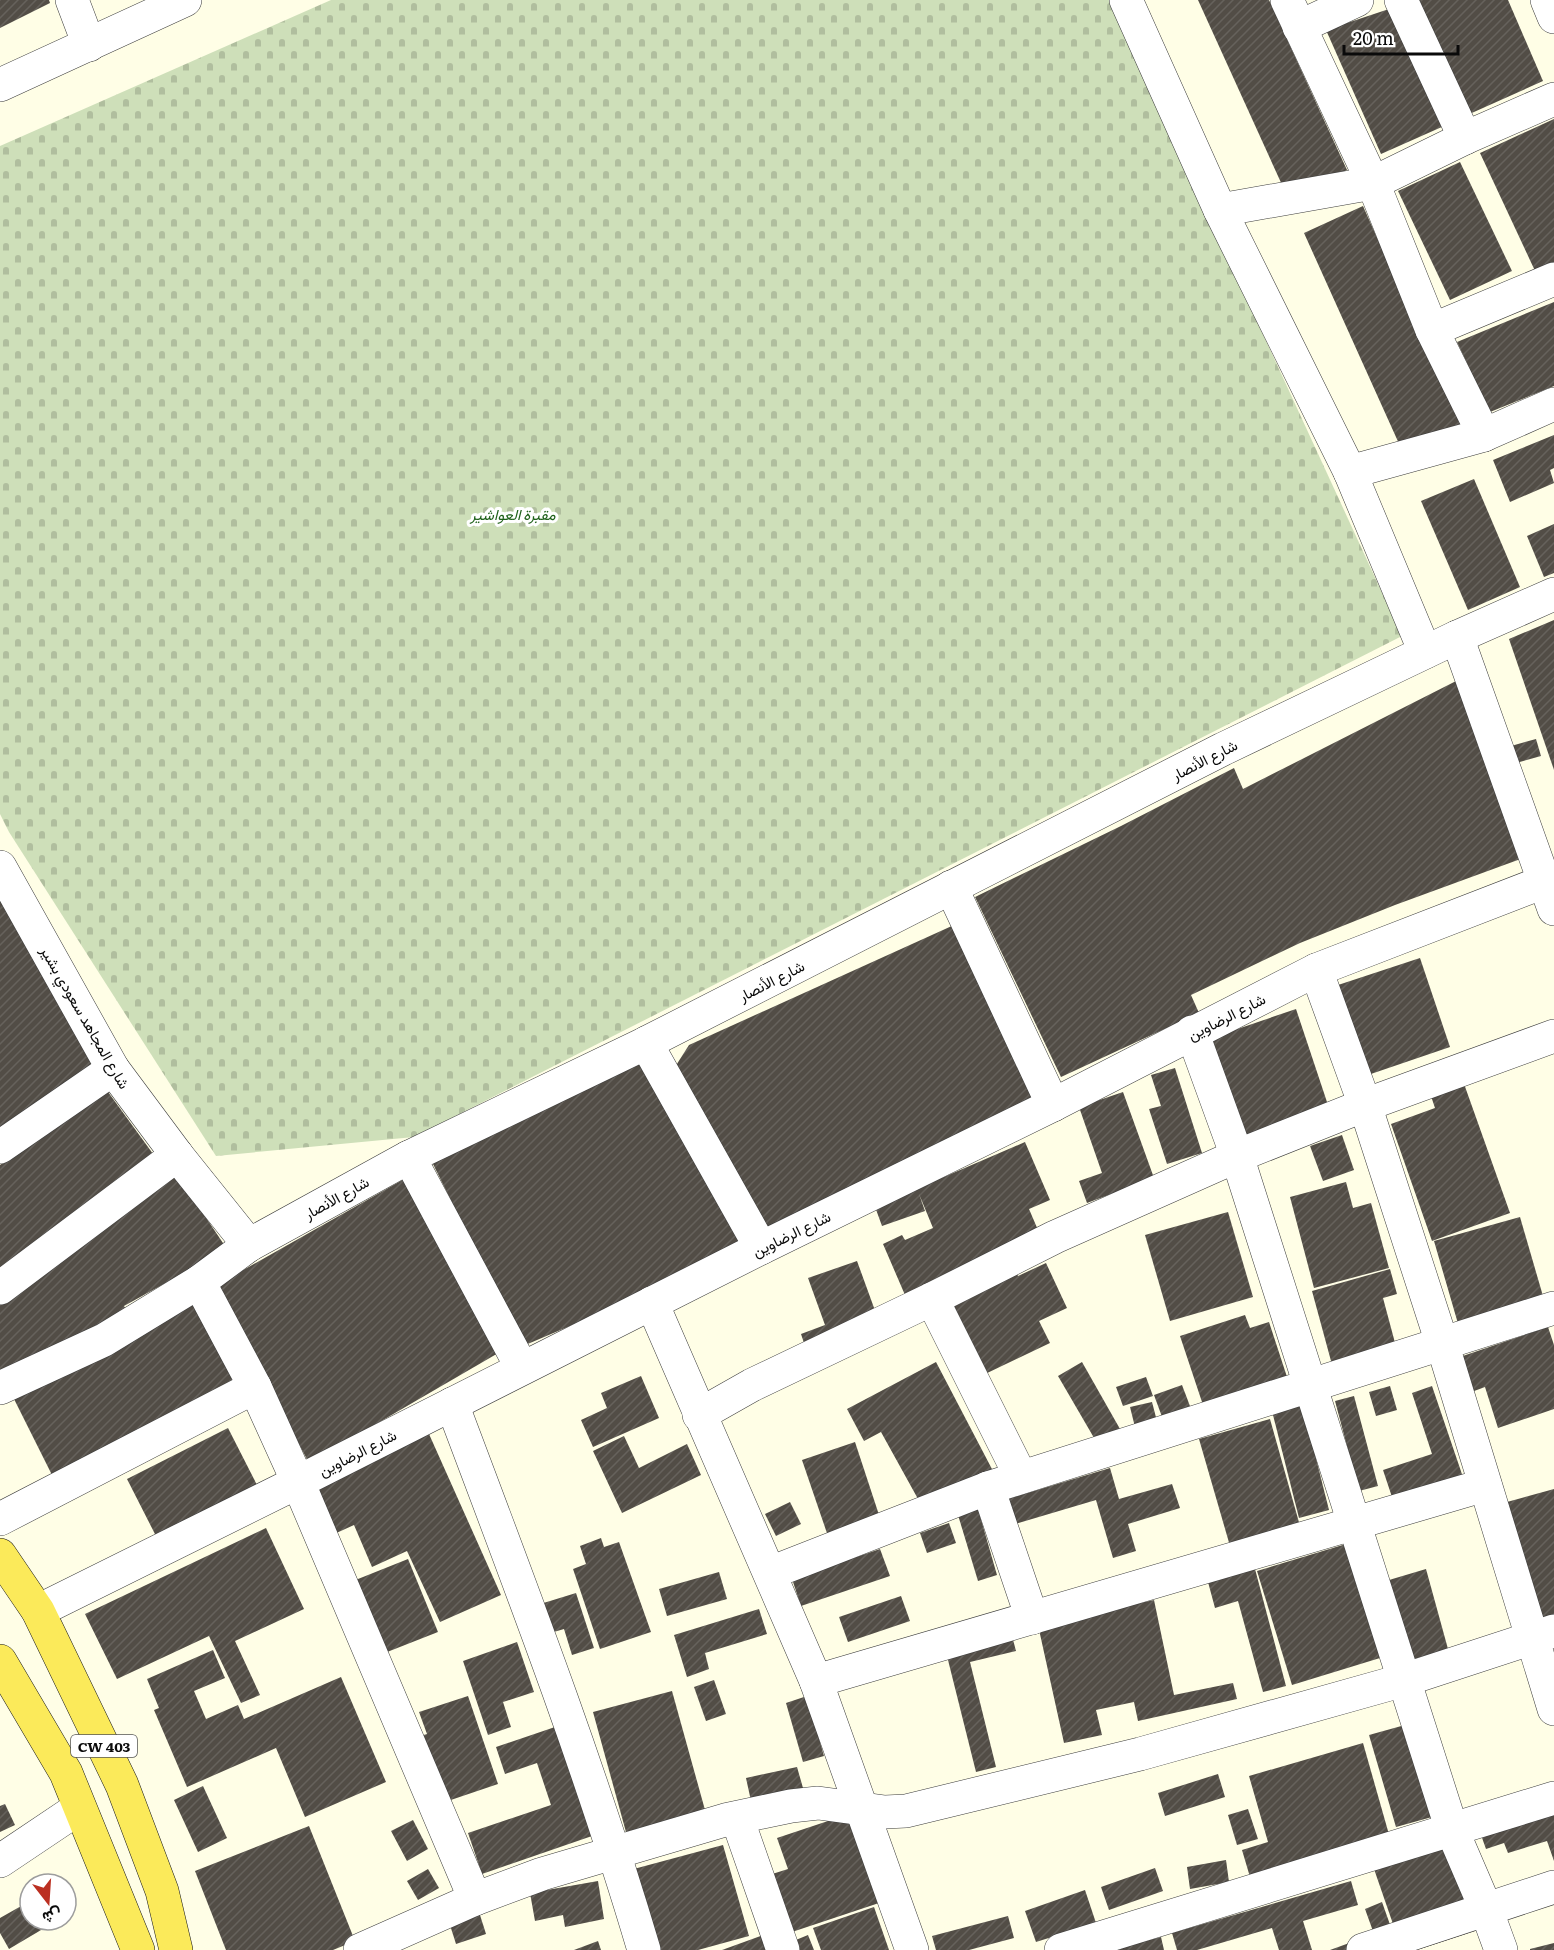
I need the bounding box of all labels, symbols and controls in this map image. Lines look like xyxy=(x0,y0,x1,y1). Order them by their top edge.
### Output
scale bar xyxy=(1344,18,1458,56)
text: 20 m xyxy=(1353,24,1394,51)
park label: مقبرة العواشير xyxy=(469,502,557,525)
street label: شارع الأنصار xyxy=(1166,732,1242,787)
street label: شارع المجاهد سعودي بشير xyxy=(32,940,136,1094)
street label: شارع الأنصار xyxy=(733,953,809,1008)
street label: شارع الرضاوين xyxy=(1183,986,1270,1046)
street label: شارع الأنصار xyxy=(298,1170,373,1226)
street label: شارع الرضاوين xyxy=(748,1204,835,1263)
street label: شارع الرضاوين xyxy=(314,1422,401,1482)
road number: CW 403 xyxy=(71,1735,137,1757)
north arrow xyxy=(18,1872,78,1932)
text: ش xyxy=(40,1903,65,1932)

